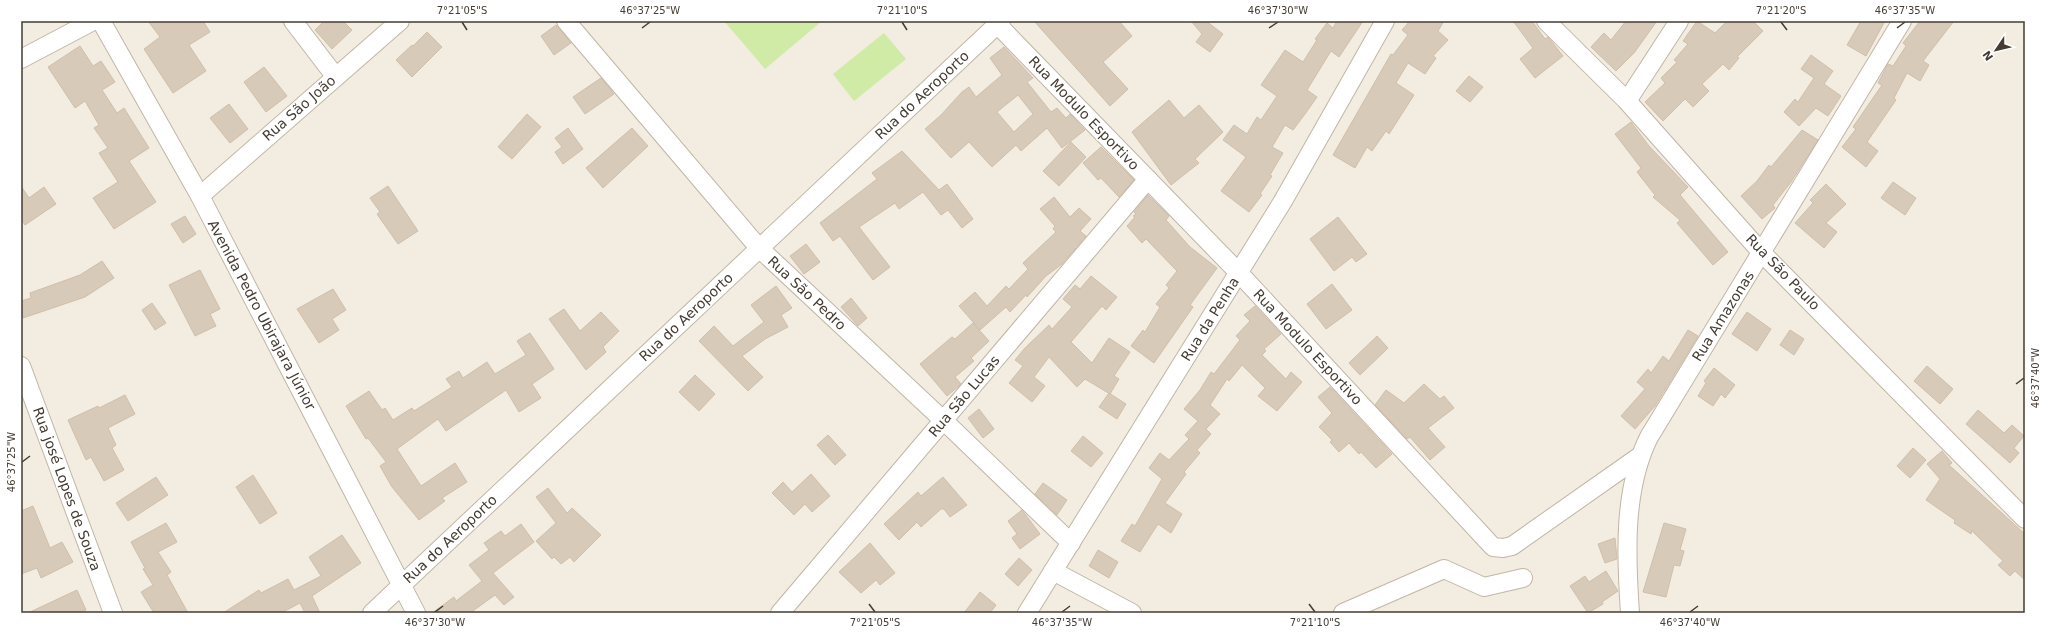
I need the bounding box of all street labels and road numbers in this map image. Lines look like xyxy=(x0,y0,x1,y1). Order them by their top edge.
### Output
street label: Rua do Aeroporto xyxy=(872,48,972,142)
street label: Rua Modulo Esportivo xyxy=(1025,53,1143,173)
street label: Rua São João xyxy=(259,72,339,144)
street label: Avenida Pedro Ubirajara Júnior xyxy=(205,217,319,413)
street label: Rua São Paulo xyxy=(1743,231,1823,313)
street label: Rua São Pedro xyxy=(765,253,849,333)
street label: Rua Amazonas xyxy=(1689,268,1757,364)
street label: Rua do Aeroporto xyxy=(636,270,736,364)
street label: Rua da Penha xyxy=(1178,274,1242,364)
street label: Rua Modulo Esportivo xyxy=(1250,286,1366,408)
street label: Rua São Lucas xyxy=(925,352,1003,440)
street label: Rua josé Lopes de Souza xyxy=(30,405,104,573)
street label: Rua do Aeroporto xyxy=(400,492,500,586)

